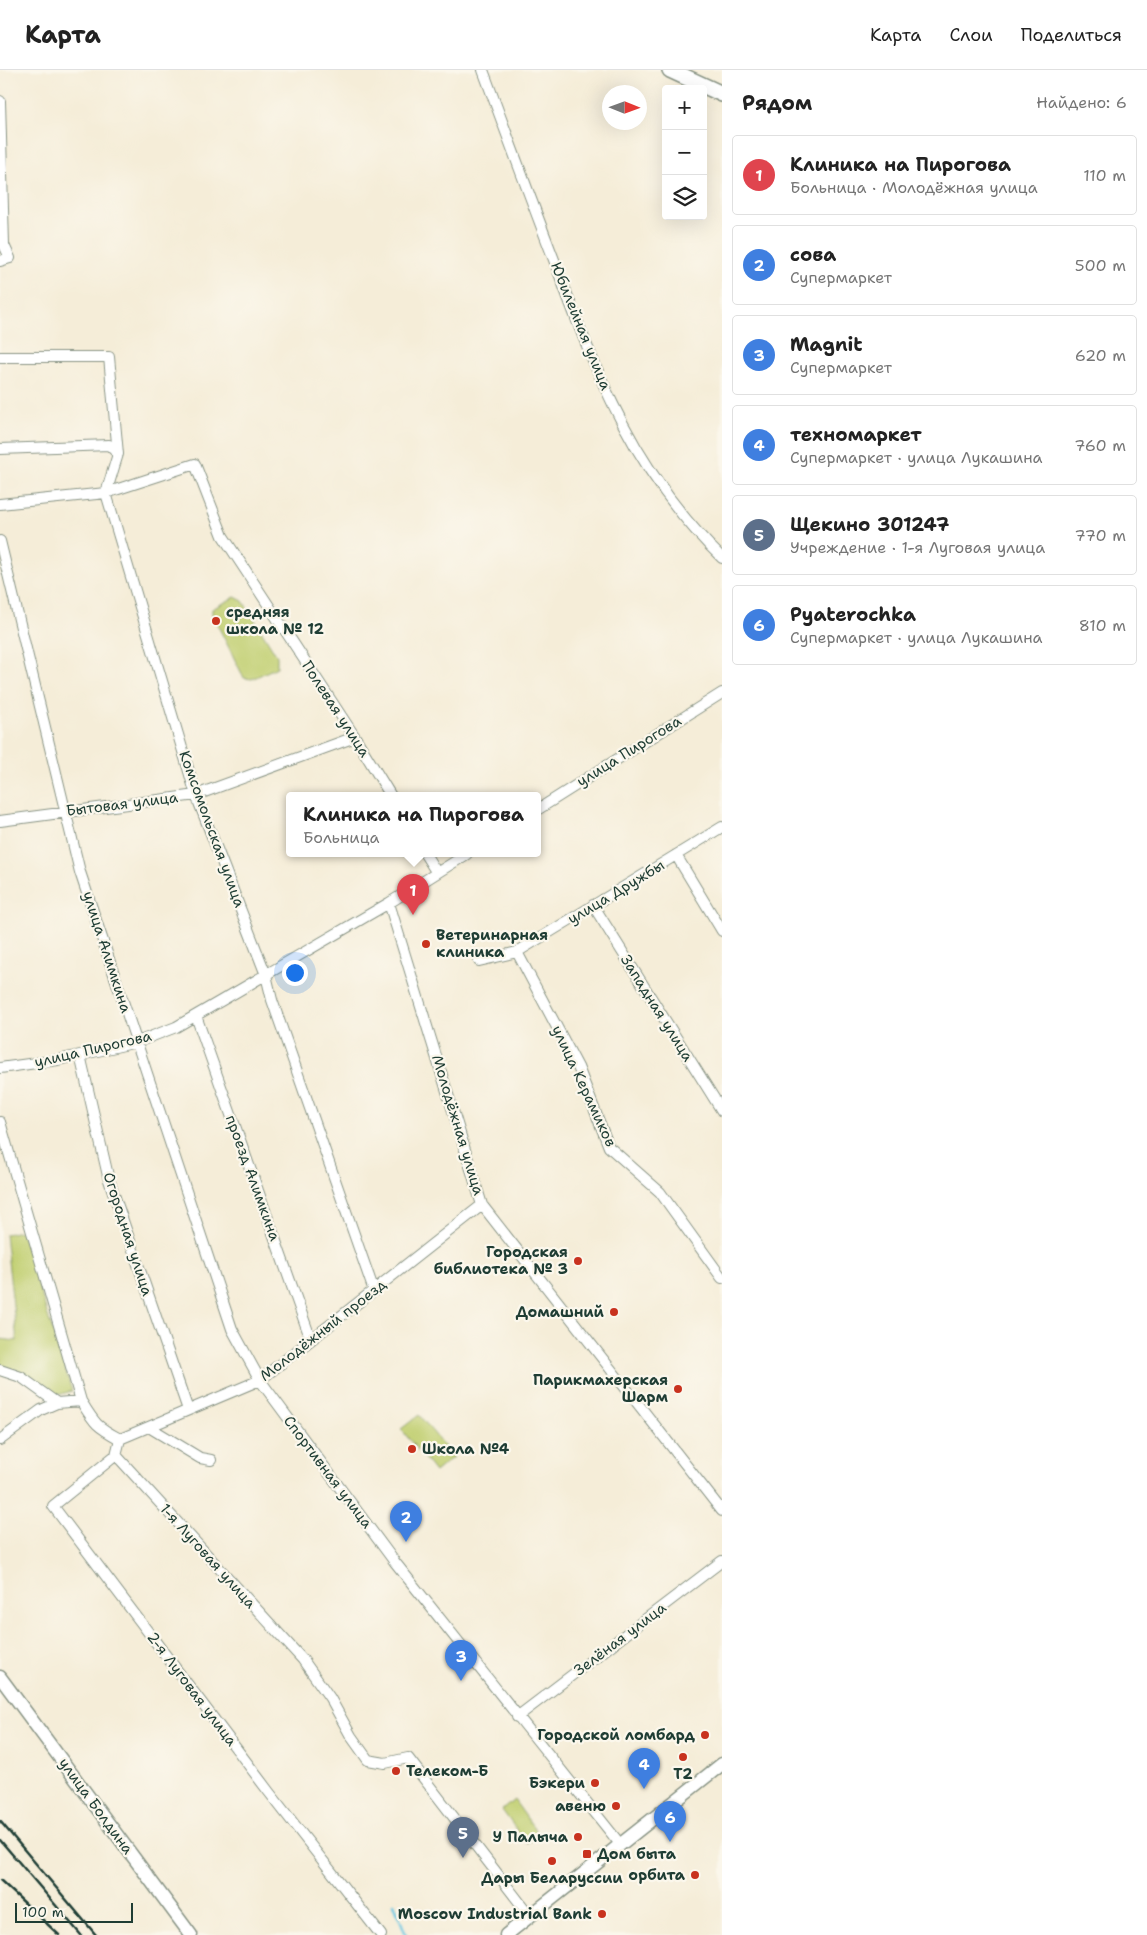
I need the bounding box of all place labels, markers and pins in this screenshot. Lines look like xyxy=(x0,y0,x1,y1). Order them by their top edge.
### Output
place label: средняя школа № 12 xyxy=(226,602,325,639)
marker: средняя школа № 12 xyxy=(210,615,222,627)
pin: 1 xyxy=(397,874,429,915)
place label: Ветеринарная клиника xyxy=(436,925,548,962)
marker: Ветеринарная клиника xyxy=(420,938,432,950)
place label: Городская библиотека № 3 xyxy=(434,1242,568,1279)
marker: Городская библиотека № 3 xyxy=(572,1255,584,1267)
place label: Домашний xyxy=(516,1302,605,1322)
marker: Домашний xyxy=(608,1306,620,1318)
place label: Парикмахерская Шарм xyxy=(533,1370,669,1407)
marker: Парикмахерская Шарм xyxy=(672,1383,684,1395)
place label: Школа №4 xyxy=(422,1439,510,1459)
marker: Школа №4 xyxy=(406,1443,418,1455)
pin: 2 xyxy=(390,1501,422,1542)
pin: 3 xyxy=(445,1640,477,1681)
place label: Городской ломбард xyxy=(537,1725,696,1745)
marker: Городской ломбард xyxy=(699,1729,711,1741)
pin: 4 xyxy=(628,1748,660,1789)
marker: T2 xyxy=(677,1751,689,1763)
place label: Телеком-Б xyxy=(406,1761,488,1781)
place label: T2 xyxy=(673,1764,693,1784)
marker: Телеком-Б xyxy=(390,1765,402,1777)
place label: Бэкери xyxy=(529,1773,586,1793)
marker: Бэкери xyxy=(589,1777,601,1789)
place label: авеню xyxy=(555,1796,606,1816)
marker: авеню xyxy=(610,1800,622,1812)
pin: 6 xyxy=(654,1801,686,1842)
pin: 5 xyxy=(447,1817,479,1858)
place label: У Палыча xyxy=(493,1827,569,1847)
marker: У Палыча xyxy=(572,1831,584,1843)
place label: Дом быта xyxy=(597,1844,677,1864)
marker: Дом быта xyxy=(581,1848,593,1860)
marker: Дары Беларуссии xyxy=(546,1855,558,1867)
place label: орбита xyxy=(628,1865,686,1885)
place label: Дары Беларуссии xyxy=(481,1868,623,1888)
marker: орбита xyxy=(689,1869,701,1881)
place label: Moscow Industrial Bank xyxy=(398,1904,592,1924)
marker: Moscow Industrial Bank xyxy=(596,1908,608,1920)

